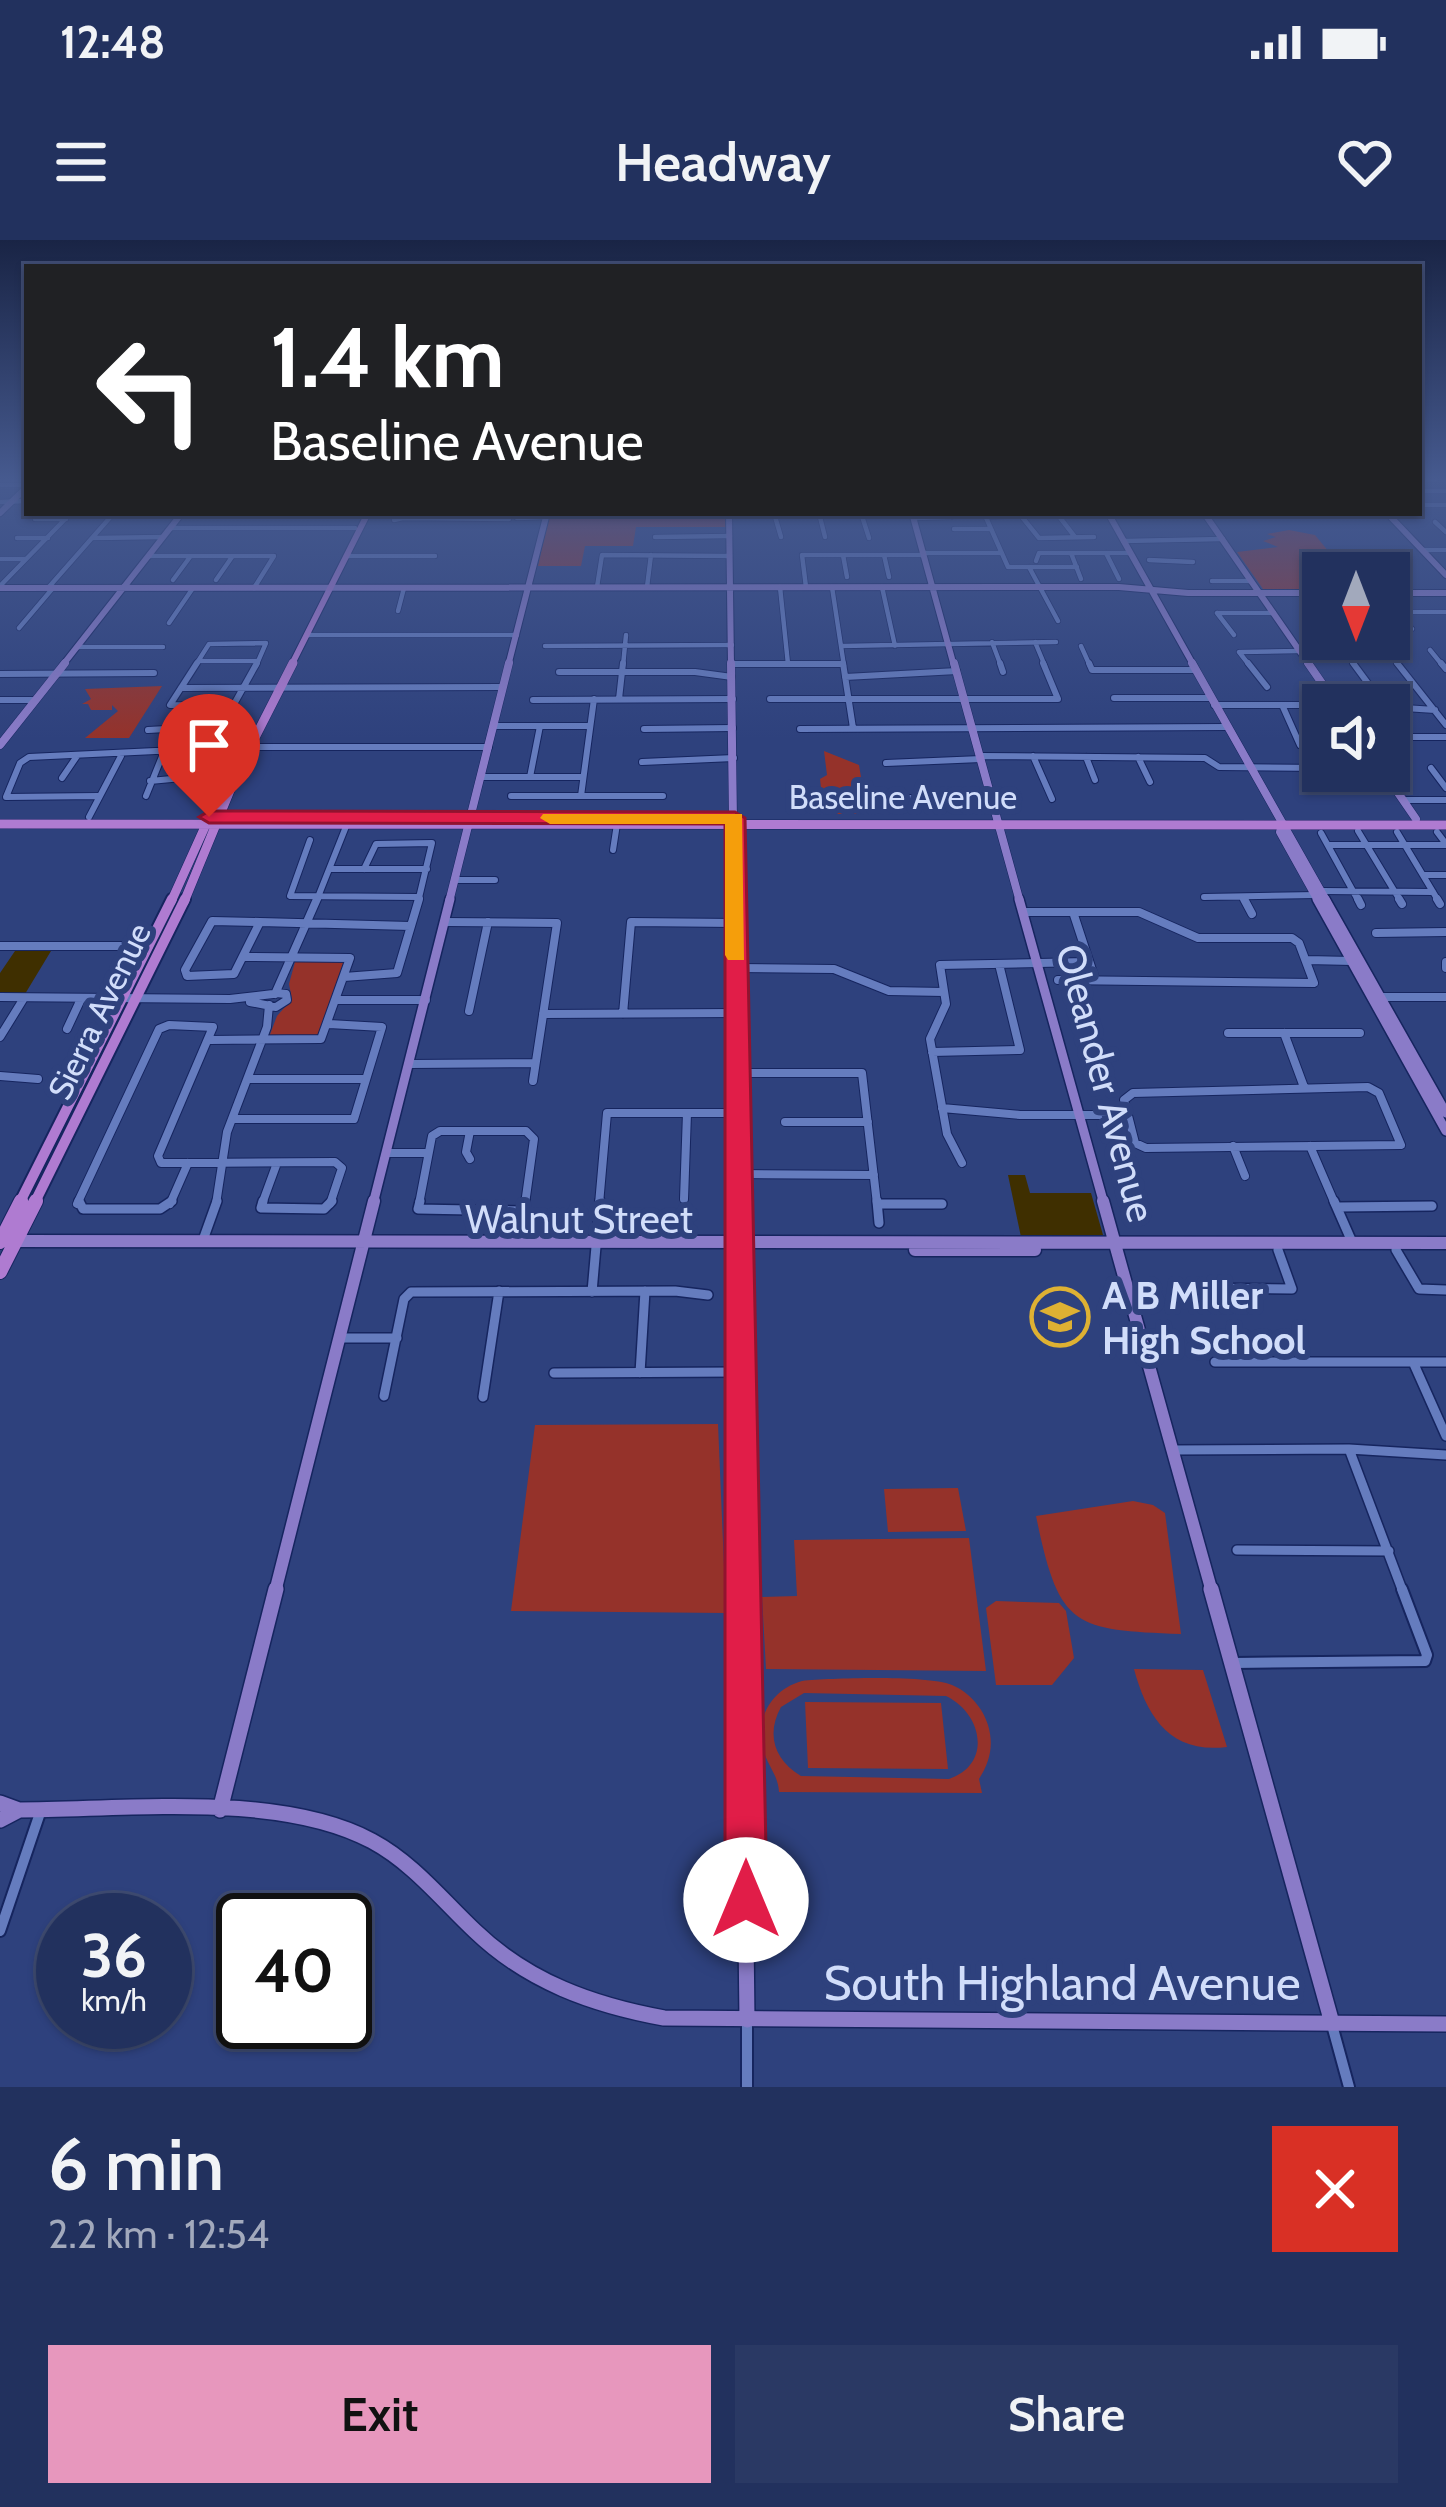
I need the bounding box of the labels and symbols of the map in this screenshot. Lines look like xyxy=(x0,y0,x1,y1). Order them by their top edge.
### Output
north arrow xyxy=(1302,552,1410,660)
pin xyxy=(158,694,260,817)
street label: Baseline Avenue xyxy=(789,777,1017,817)
street label: Sierra Avenue xyxy=(39,916,159,1106)
street label: Oleander Avenue xyxy=(1046,939,1166,1227)
street label: Walnut Street xyxy=(465,1195,693,1243)
place label: A B Miller High School xyxy=(1102,1271,1306,1364)
school or university icon: A B Miller High School xyxy=(1029,1286,1091,1348)
position arrow xyxy=(683,1837,809,1963)
speed limit sign: 40 xyxy=(216,1893,372,2049)
street label: South Highland Avenue xyxy=(824,1954,1300,2012)

